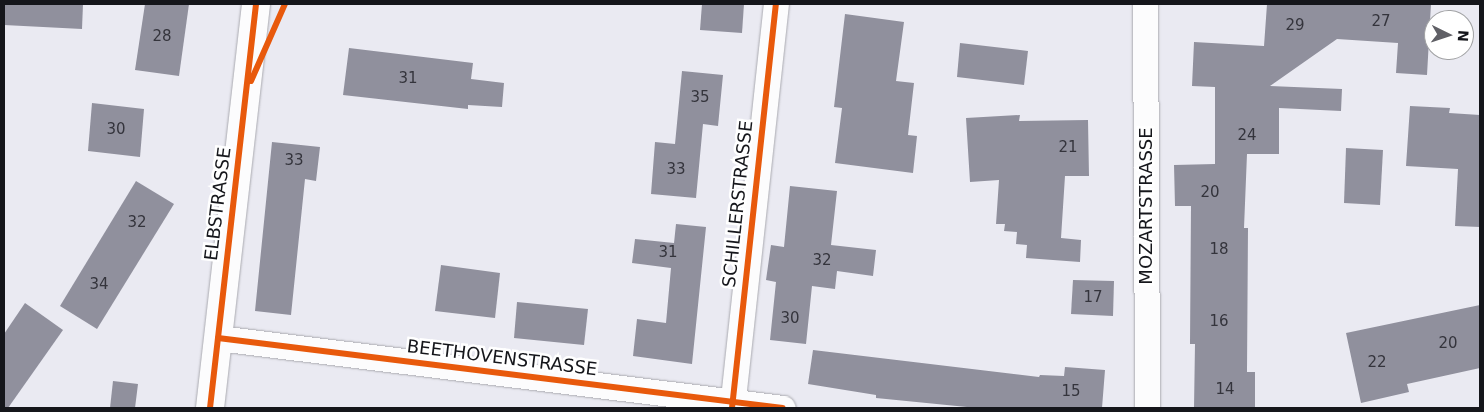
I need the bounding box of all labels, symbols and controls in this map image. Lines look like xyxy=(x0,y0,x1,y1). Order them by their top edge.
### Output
north arrow xyxy=(1424,10,1474,60)
house number: 27 xyxy=(1371,13,1391,31)
house number: 29 xyxy=(1285,17,1305,35)
house number: 28 xyxy=(152,28,172,46)
text: N xyxy=(1455,30,1471,42)
house number: 31 xyxy=(398,70,418,88)
house number: 35 xyxy=(690,89,710,107)
street label: SCHILLERSTRASSE xyxy=(719,120,757,288)
house number: 30 xyxy=(106,121,126,139)
street label: MOZARTSTRASSE xyxy=(1135,127,1157,285)
house number: 24 xyxy=(1237,127,1257,145)
house number: 21 xyxy=(1058,139,1078,157)
street label: ELBSTRASSE xyxy=(200,146,236,262)
house number: 33 xyxy=(284,152,304,170)
house number: 33 xyxy=(666,161,686,179)
house number: 20 xyxy=(1200,184,1220,202)
house number: 32 xyxy=(127,214,147,232)
house number: 18 xyxy=(1209,241,1229,259)
house number: 31 xyxy=(658,244,678,262)
house number: 32 xyxy=(812,252,832,270)
house number: 34 xyxy=(89,276,109,294)
house number: 17 xyxy=(1083,289,1103,307)
house number: 30 xyxy=(780,310,800,328)
house number: 16 xyxy=(1209,313,1229,331)
house number: 20 xyxy=(1438,335,1458,353)
street label: BEETHOVENSTRASSE xyxy=(406,336,598,380)
house number: 22 xyxy=(1367,354,1387,372)
house number: 14 xyxy=(1215,381,1235,399)
house number: 15 xyxy=(1061,383,1081,401)

